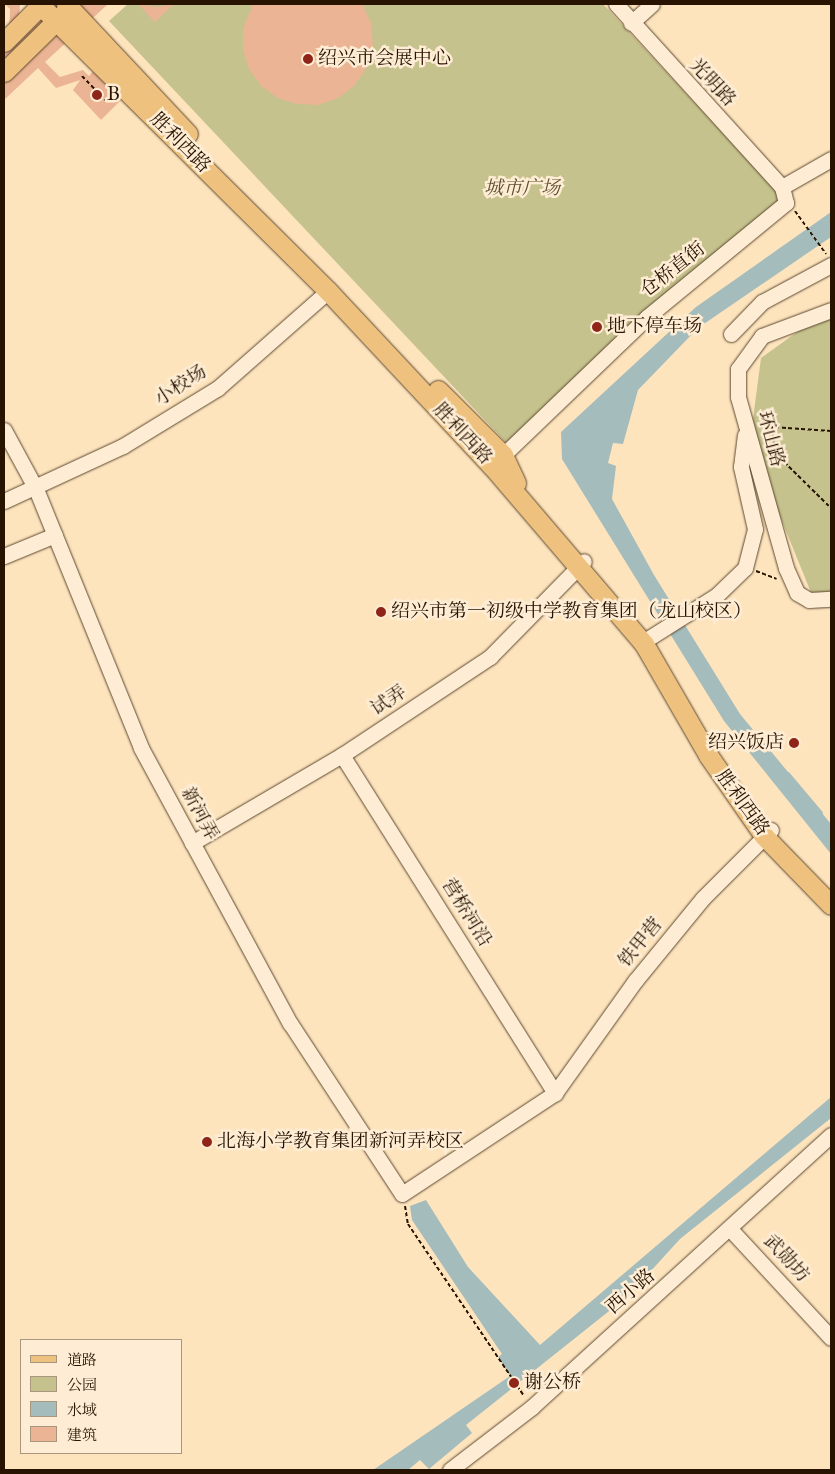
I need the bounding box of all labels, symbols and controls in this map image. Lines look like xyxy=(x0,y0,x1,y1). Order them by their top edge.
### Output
place label: 绍兴市会展中心 xyxy=(318,48,451,70)
marker: 绍兴市会展中心 xyxy=(302,53,314,65)
street label: 光明路 xyxy=(684,54,740,112)
place label: B xyxy=(107,84,120,106)
marker: B xyxy=(91,89,103,101)
street label: 胜利西路 xyxy=(145,108,215,178)
park label: 城市广场 xyxy=(484,178,560,200)
street label: 仓桥直街 xyxy=(636,238,710,302)
place label: 地下停车场 xyxy=(607,316,702,338)
marker: 地下停车场 xyxy=(591,321,603,333)
street label: 小校场 xyxy=(151,361,211,411)
street label: 胜利西路 xyxy=(428,398,496,470)
street label: 环山路 xyxy=(752,409,788,469)
place label: 绍兴市第一初级中学教育集团（龙山校区） xyxy=(391,601,752,623)
marker: 绍兴市第一初级中学教育集团（龙山校区） xyxy=(375,606,387,618)
street label: 试弄 xyxy=(367,681,411,721)
place label: 绍兴饭店 xyxy=(708,732,784,754)
marker: 绍兴饭店 xyxy=(788,737,800,749)
street label: 胜利西路 xyxy=(710,766,774,840)
street label: 新河弄 xyxy=(176,783,222,845)
street label: 营桥河沿 xyxy=(436,875,496,951)
street label: 铁甲营 xyxy=(614,914,668,972)
place label: 北海小学教育集团新河弄校区 xyxy=(217,1131,464,1153)
marker: 北海小学教育集团新河弄校区 xyxy=(201,1136,213,1148)
street label: 武勋坊 xyxy=(758,1230,814,1288)
street label: 西小路 xyxy=(602,1265,660,1319)
legend xyxy=(20,1339,182,1454)
text: 道路 xyxy=(67,1350,97,1370)
place label: 谢公桥 xyxy=(524,1372,581,1394)
text: 公园 xyxy=(67,1375,97,1395)
marker: 谢公桥 xyxy=(508,1377,520,1389)
text: 水域 xyxy=(67,1400,97,1420)
text: 建筑 xyxy=(67,1425,97,1445)

